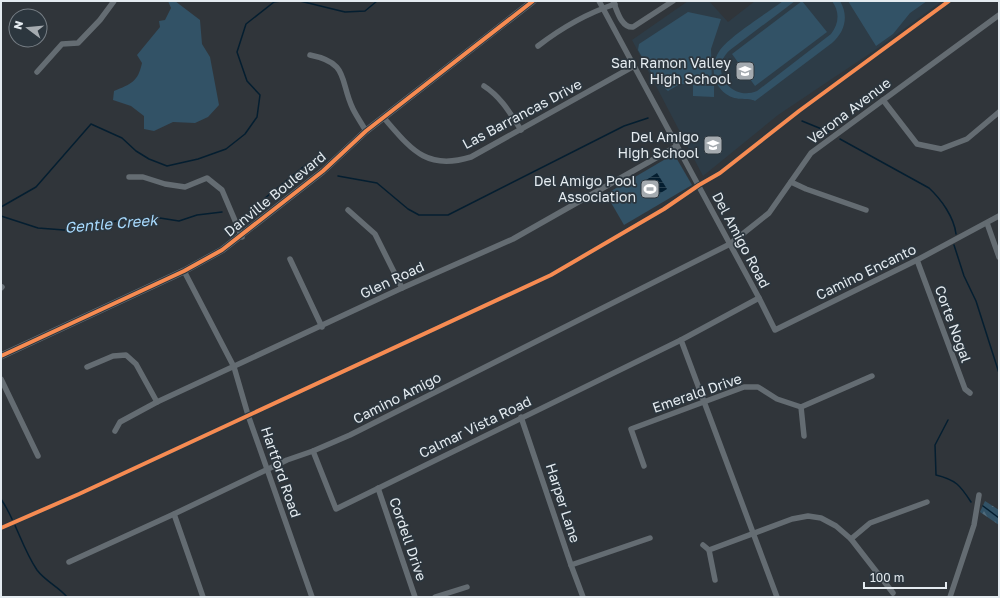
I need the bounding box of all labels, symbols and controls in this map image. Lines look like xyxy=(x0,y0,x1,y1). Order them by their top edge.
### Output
north arrow xyxy=(8,8,48,48)
text: N xyxy=(11,19,25,31)
place label: San Ramon Valley High School xyxy=(611,54,731,87)
school or university icon: San Ramon Valley High School xyxy=(734,60,756,82)
street label: Verona Avenue xyxy=(804,74,894,147)
street label: Las Barrancas Drive xyxy=(459,75,584,152)
place label: Del Amigo High School xyxy=(617,128,699,161)
school or university icon: Del Amigo High School xyxy=(702,134,724,156)
street label: Danville Boulevard xyxy=(220,147,329,240)
place label: Del Amigo Pool Association xyxy=(534,172,636,205)
sports icon: Del Amigo Pool Association xyxy=(639,178,661,200)
street label: Del Amigo Road xyxy=(709,189,774,291)
water label: Gentle Creek xyxy=(64,210,160,236)
street label: Camino Encanto xyxy=(813,240,919,303)
street label: Glen Road xyxy=(357,257,427,302)
street label: Corte Nogal xyxy=(932,283,975,365)
street label: Camino Amigo xyxy=(350,368,444,427)
street label: Emerald Drive xyxy=(650,369,744,416)
street label: Calmar Vista Road xyxy=(416,392,534,461)
street label: Hartford Road xyxy=(258,424,305,520)
street label: Harper Lane xyxy=(543,461,584,545)
street label: Cordell Drive xyxy=(386,495,431,583)
scale bar xyxy=(864,564,946,590)
text: 100 m xyxy=(870,570,904,585)

